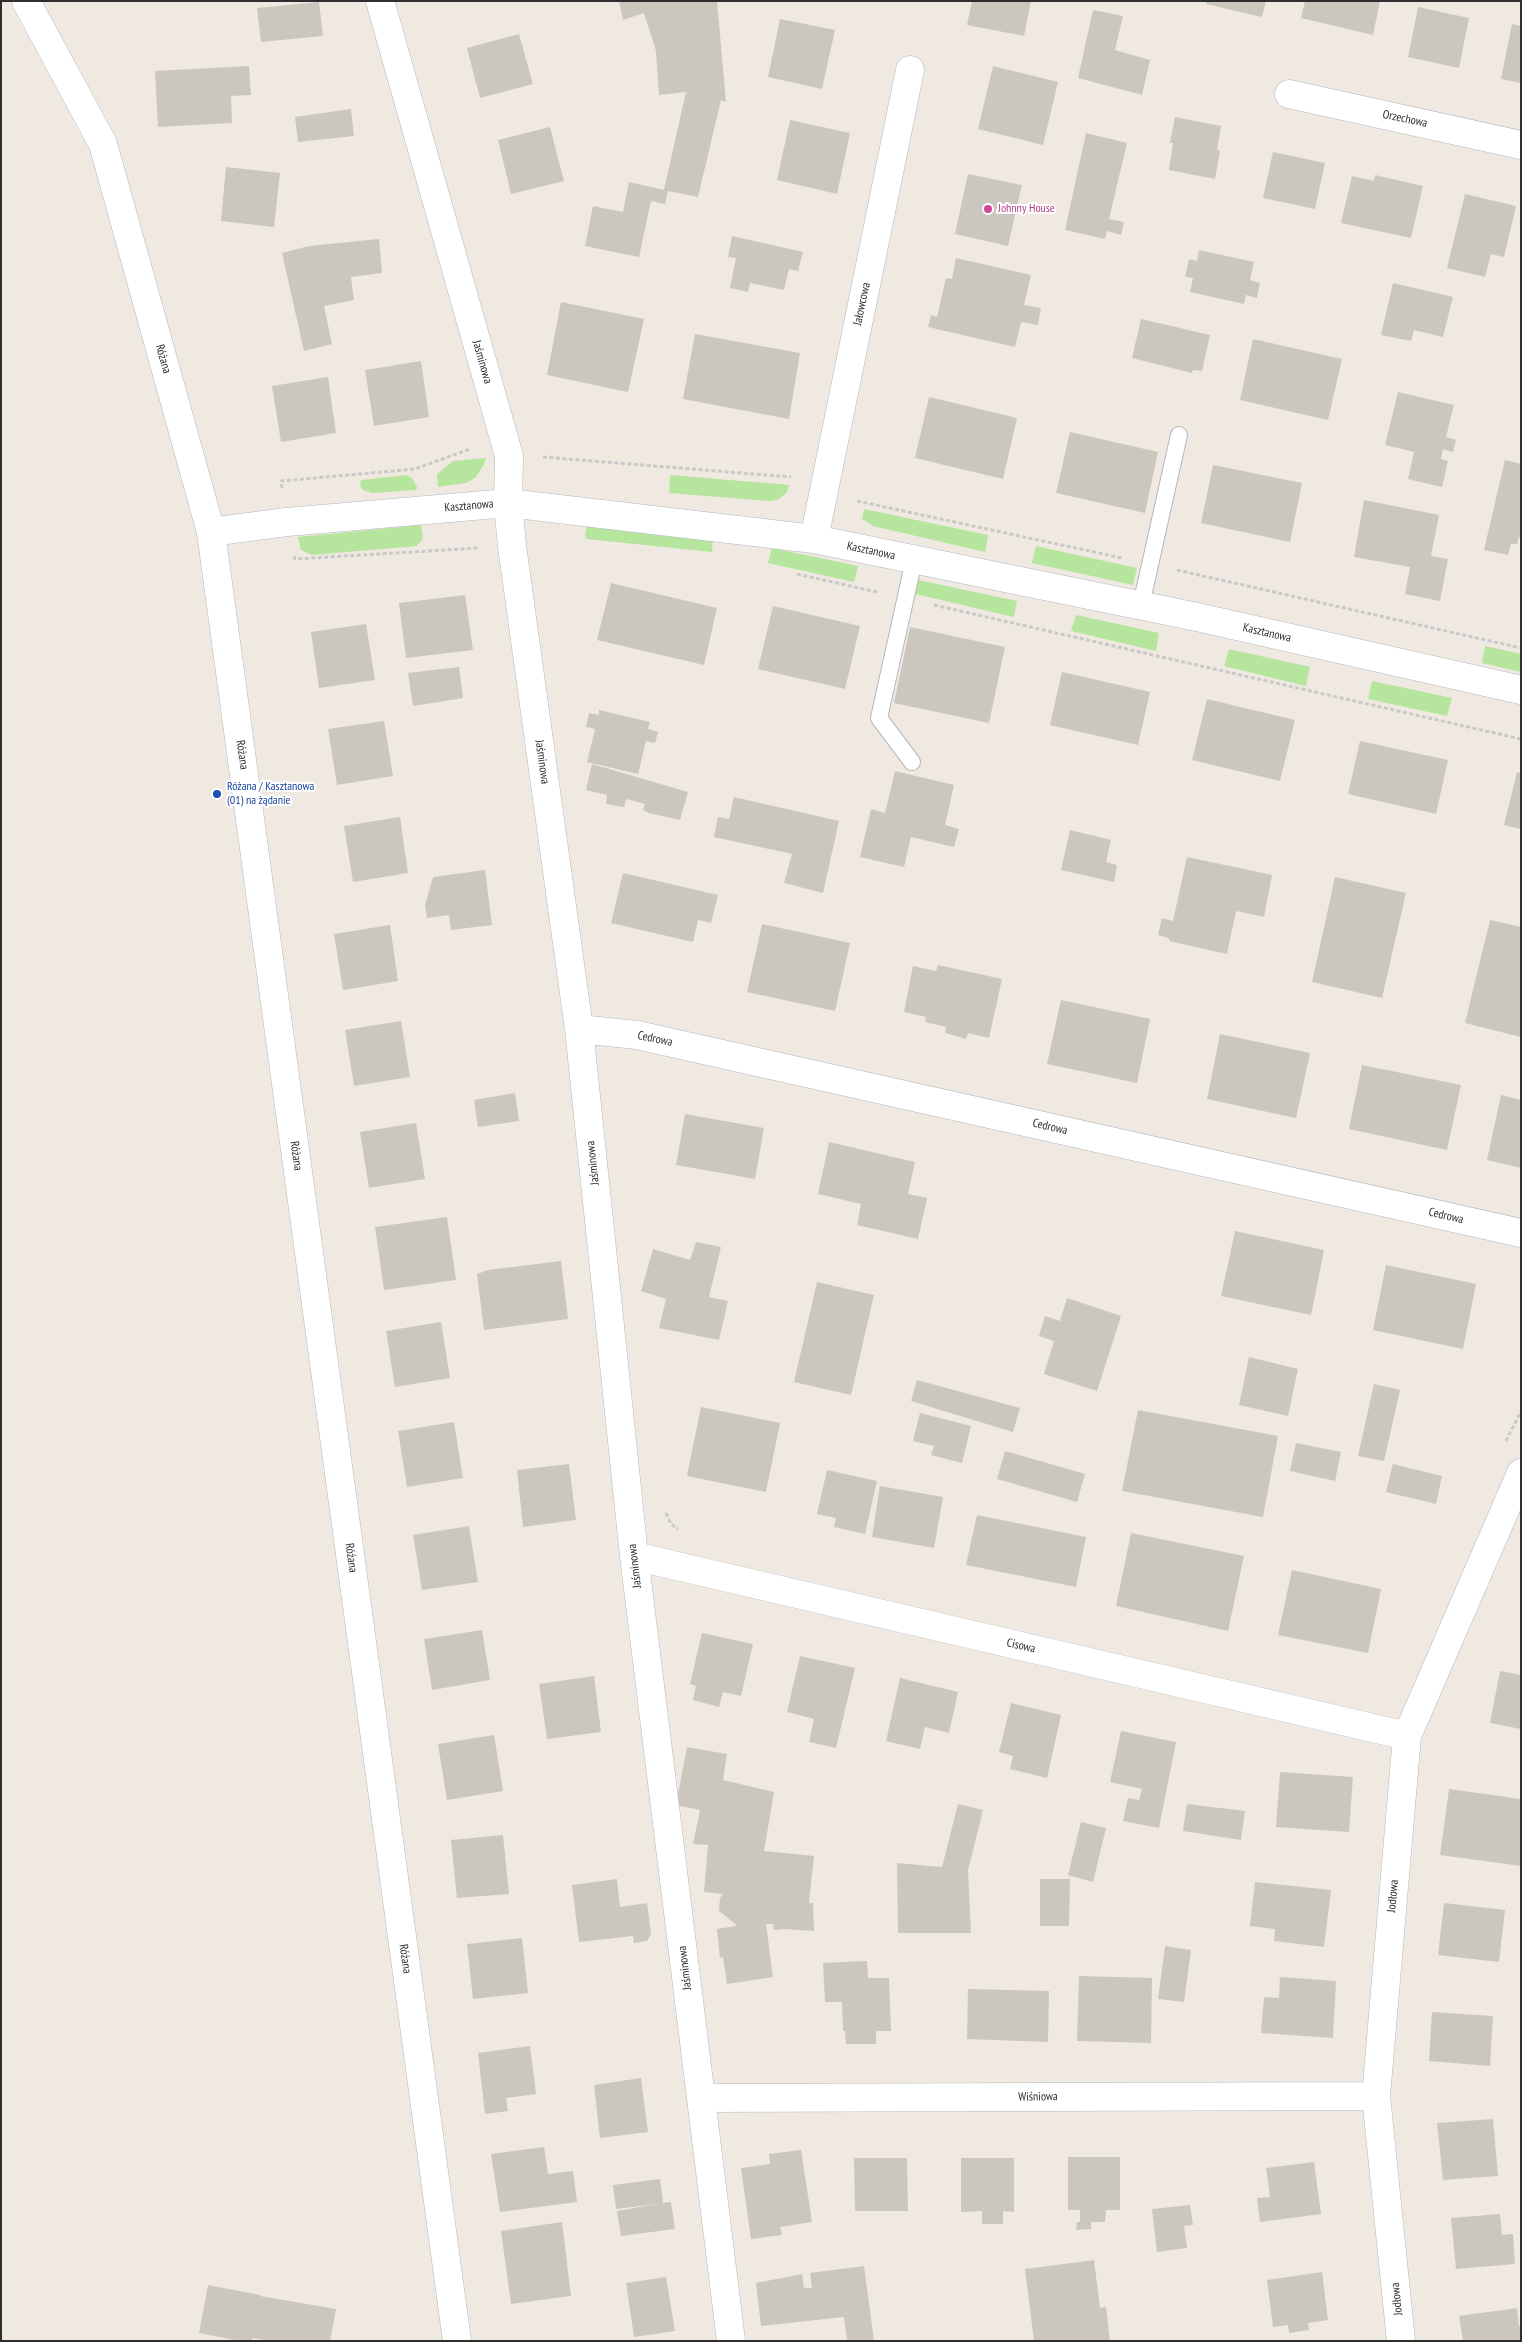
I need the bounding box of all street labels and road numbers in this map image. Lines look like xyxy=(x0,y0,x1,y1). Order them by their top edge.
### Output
street label: Orzechowa xyxy=(1381,107,1429,131)
street label: Jałowcowa xyxy=(850,281,874,327)
street label: Jaśminowa xyxy=(469,339,495,385)
street label: Różana xyxy=(152,343,174,375)
street label: Kasztanowa xyxy=(444,497,494,515)
street label: Kasztanowa xyxy=(845,539,897,563)
street label: Kasztanowa xyxy=(1241,620,1293,646)
street label: Różana xyxy=(233,739,251,771)
street label: Jaśminowa xyxy=(532,739,552,785)
street label: Cedrowa xyxy=(636,1028,674,1050)
street label: Cedrowa xyxy=(1031,1116,1069,1138)
street label: Różana xyxy=(287,1140,305,1172)
street label: Jaśminowa xyxy=(584,1140,602,1186)
street label: Cedrowa xyxy=(1427,1205,1465,1227)
street label: Różana xyxy=(342,1542,360,1574)
street label: Jaśminowa xyxy=(625,1543,645,1589)
street label: Cisowa xyxy=(1005,1636,1037,1656)
street label: Jodłowa xyxy=(1384,1879,1402,1913)
street label: Różana xyxy=(396,1943,414,1975)
street label: Jaśminowa xyxy=(675,1945,695,1991)
street label: Wiśniowa xyxy=(1018,2089,1058,2105)
street label: Jodłowa xyxy=(1388,2282,1406,2316)

